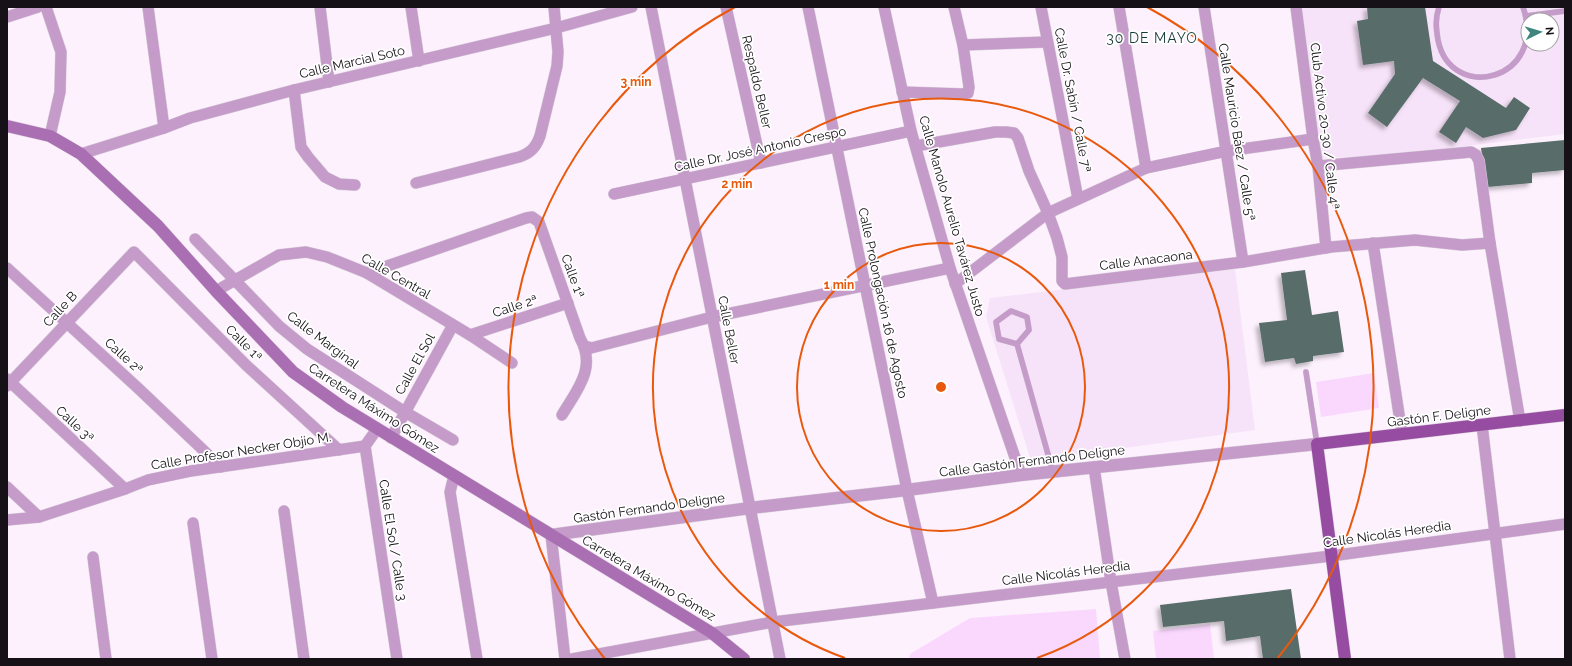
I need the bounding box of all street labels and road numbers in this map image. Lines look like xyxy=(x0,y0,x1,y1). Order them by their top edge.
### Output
street label: Calle Dr. Sabín / Calle 7ª xyxy=(1052,26,1094,174)
street label: Respaldo Beller xyxy=(739,34,775,131)
street label: Calle Mauricio Báez / Calle 5ª xyxy=(1216,42,1258,222)
street label: Club Activo 20-30 / Calle 4ª xyxy=(1307,42,1343,210)
street label: Calle Marcial Soto xyxy=(298,43,406,81)
street label: Calle Manolo Aurelio Tavárez Justo xyxy=(916,114,988,318)
street label: Calle Dr. José Antonio Crespo xyxy=(673,123,848,175)
street label: Calle Prolongación 16 de Agosto xyxy=(855,206,911,400)
street label: Calle Anacaona xyxy=(1099,247,1193,273)
street label: Calle Central xyxy=(359,250,434,302)
street label: Calle 1ª xyxy=(558,252,588,300)
street label: Calle B xyxy=(40,288,80,330)
street label: Calle 2ª xyxy=(491,292,539,320)
street label: Calle Beller xyxy=(715,294,743,366)
street label: Calle Marginal xyxy=(284,308,362,372)
street label: Calle 1ª xyxy=(223,322,265,364)
street label: Calle El Sol xyxy=(392,330,438,397)
street label: Calle 2ª xyxy=(102,335,146,377)
street label: Carretera Máximo Gómez xyxy=(306,360,442,456)
street label: Gastón F. Deligne xyxy=(1386,402,1492,430)
street label: Calle 3ª xyxy=(53,403,97,445)
street label: Calle Profesor Necker Objio M. xyxy=(150,429,332,473)
street label: Calle Gastón Fernando Deligne xyxy=(938,442,1126,480)
street label: Calle El Sol / Calle 3 xyxy=(376,478,410,602)
street label: Gastón Fernando Deligne xyxy=(572,490,726,526)
street label: Calle Nicolás Heredia xyxy=(1322,518,1452,550)
street label: Carretera Máximo Gómez xyxy=(580,532,718,624)
street label: Calle Nicolás Heredia xyxy=(1001,558,1131,588)

